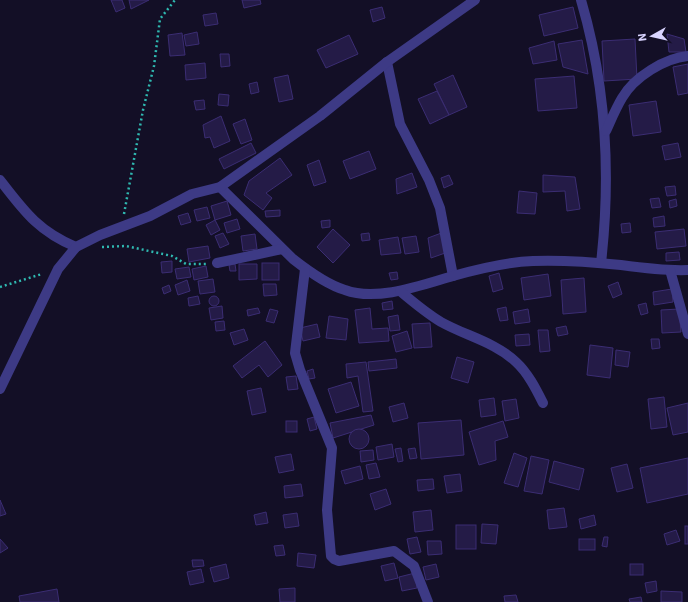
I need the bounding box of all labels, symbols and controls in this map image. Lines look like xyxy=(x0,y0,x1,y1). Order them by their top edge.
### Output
north arrow xyxy=(632,16,672,56)
text: N xyxy=(635,32,650,42)

